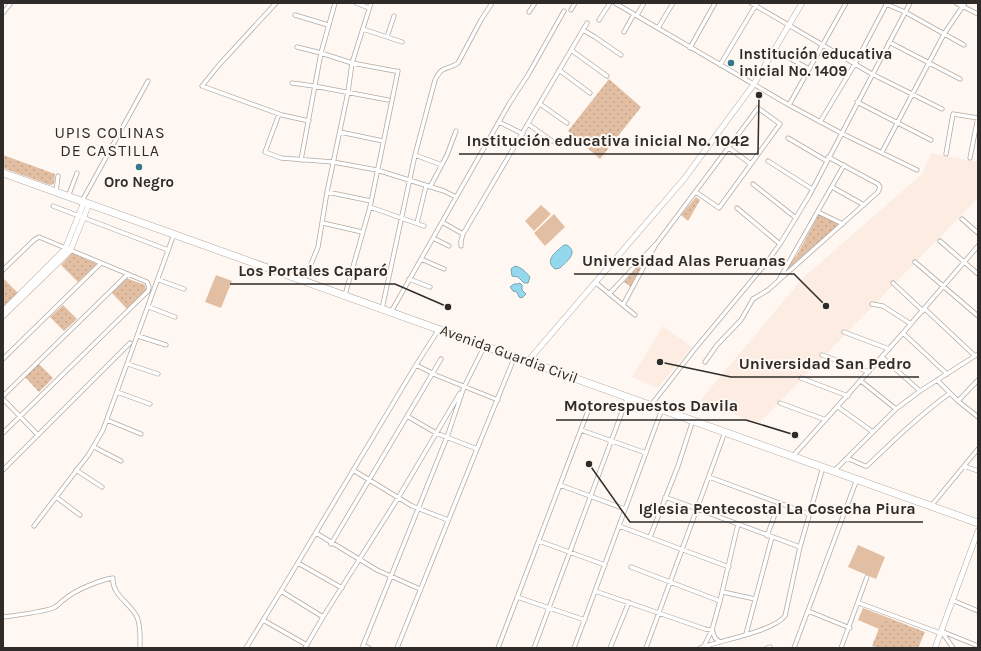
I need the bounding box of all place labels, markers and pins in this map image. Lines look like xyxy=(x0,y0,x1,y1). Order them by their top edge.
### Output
place label: Institución educativa inicial No. 1409 xyxy=(739,45,892,80)
marker: Institución educativa inicial No. 1409 xyxy=(726,58,736,68)
callout: Institución educativa inicial No. 1042 xyxy=(459,126,758,154)
marker: Oro Negro xyxy=(134,162,144,172)
place label: Oro Negro xyxy=(104,173,174,191)
callout: Universidad Alas Peruanas xyxy=(574,246,794,274)
callout: Los Portales Caparó xyxy=(230,256,395,284)
callout: Universidad San Pedro xyxy=(731,349,919,377)
callout: Motorespuestos Davila xyxy=(556,392,746,420)
callout: Iglesia Pentecostal La Cosecha Piura xyxy=(630,494,923,522)

